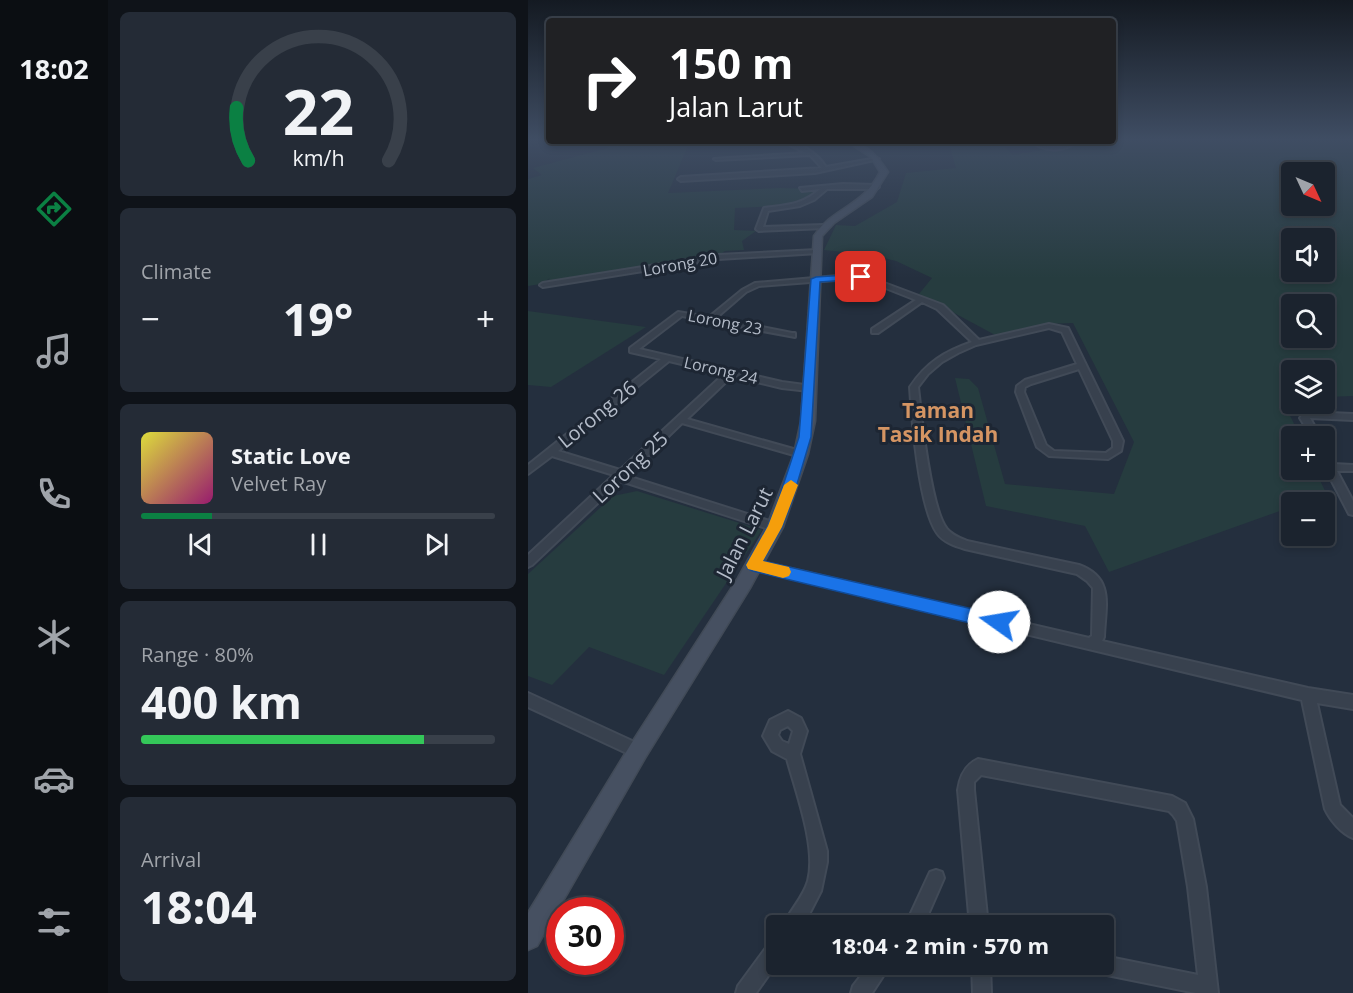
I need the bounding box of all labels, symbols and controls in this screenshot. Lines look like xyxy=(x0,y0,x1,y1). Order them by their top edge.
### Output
text: 150 m xyxy=(669,34,793,91)
icon: right xyxy=(570,42,648,120)
text: 18:02 xyxy=(19,50,89,87)
text: 22 xyxy=(282,68,354,153)
text: Jalan Larut xyxy=(669,88,803,125)
text: km/h xyxy=(292,143,344,172)
north arrow xyxy=(1281,162,1335,216)
map controls xyxy=(1281,162,1335,546)
icon: directions xyxy=(33,188,75,230)
button: sound xyxy=(1281,228,1335,282)
street label: Lorong 20 xyxy=(641,247,719,281)
pin xyxy=(835,251,886,302)
text: Climate xyxy=(141,258,212,285)
icon: arrive xyxy=(844,260,877,293)
text: 19° xyxy=(283,288,353,349)
button: search xyxy=(1281,294,1335,348)
text: − xyxy=(141,296,160,341)
text: + xyxy=(476,296,495,341)
street label: Lorong 23 xyxy=(686,304,764,340)
icon: music xyxy=(33,330,75,372)
street label: Lorong 24 xyxy=(682,351,760,389)
button: layers xyxy=(1281,360,1335,414)
street label: Lorong 26 xyxy=(552,374,642,454)
district label: Taman Tasik Indah xyxy=(878,396,998,448)
street label: Lorong 25 xyxy=(586,425,674,509)
button: + xyxy=(1281,426,1335,480)
text: Static Love xyxy=(231,440,351,470)
text: Velvet Ray xyxy=(231,470,326,497)
icon: phone xyxy=(33,473,75,515)
street label: Jalan Larut xyxy=(709,483,779,585)
button: − xyxy=(1281,492,1335,546)
icon: previous xyxy=(184,528,217,561)
icon: pause xyxy=(302,528,335,561)
icon: next xyxy=(420,528,453,561)
position arrow xyxy=(967,590,1031,654)
icon: climate xyxy=(33,616,75,658)
text: Range · 80% xyxy=(141,641,254,668)
text: 400 km xyxy=(141,671,302,732)
icon: car xyxy=(33,758,75,800)
text: Arrival xyxy=(141,846,201,873)
text: 18:04 xyxy=(141,876,257,937)
speed limit sign: 30 xyxy=(546,897,624,975)
icon: filters xyxy=(33,901,75,943)
text: 18:04 · 2 min · 570 m xyxy=(831,930,1049,960)

